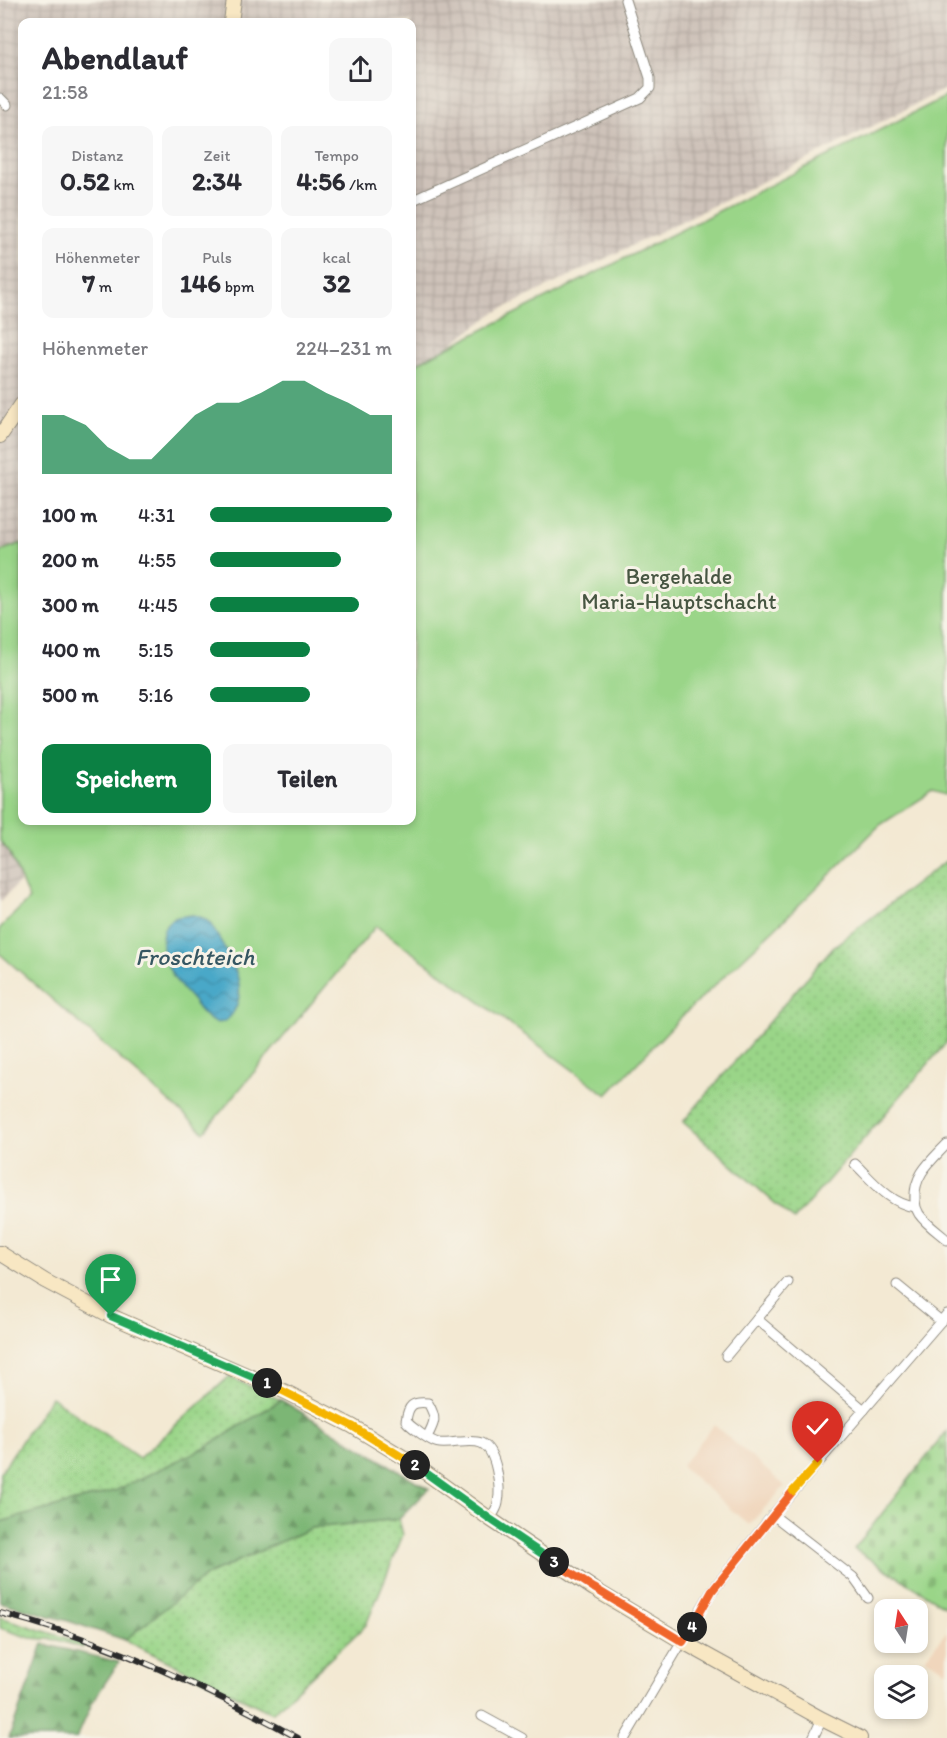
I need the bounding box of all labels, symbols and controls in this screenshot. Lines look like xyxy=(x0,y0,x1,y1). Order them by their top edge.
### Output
text: Abendlauf xyxy=(42,38,188,77)
button: share xyxy=(329,38,392,101)
text: 21:58 xyxy=(42,80,88,104)
text: Distanz xyxy=(71,146,123,165)
text: Zeit xyxy=(204,146,230,165)
text: Tempo xyxy=(314,146,359,165)
text: 0.52 xyxy=(60,165,110,197)
text: 2:34 xyxy=(192,165,242,197)
text: 4:56 xyxy=(296,165,346,197)
text: km xyxy=(110,175,135,194)
text: /km xyxy=(346,175,377,194)
text: Höhenmeter xyxy=(55,248,140,267)
text: Puls xyxy=(202,248,232,267)
text: kcal xyxy=(322,248,351,267)
text: 7 xyxy=(82,267,95,299)
text: 146 xyxy=(180,267,221,299)
text: 32 xyxy=(323,267,351,299)
text: m xyxy=(95,277,112,296)
text: bpm xyxy=(221,277,254,296)
text: Höhenmeter xyxy=(42,336,148,360)
text: 224–231 m xyxy=(296,336,392,360)
text: 100 m xyxy=(42,503,97,527)
text: 4:31 xyxy=(138,503,175,527)
text: 200 m xyxy=(42,548,98,572)
text: 4:55 xyxy=(138,548,176,572)
park label: Bergehalde Maria-Hauptschacht xyxy=(581,563,777,615)
text: 300 m xyxy=(42,593,99,617)
text: 4:45 xyxy=(138,593,177,617)
text: 400 m xyxy=(42,638,100,662)
text: 5:15 xyxy=(138,638,173,662)
text: 500 m xyxy=(42,683,98,707)
text: 5:16 xyxy=(138,683,173,707)
button: Speichern xyxy=(42,744,211,813)
button: Teilen xyxy=(223,744,392,813)
water label: Froschteich xyxy=(135,942,256,971)
pin xyxy=(85,1254,136,1316)
icon: arrive xyxy=(94,1263,127,1296)
pin: 1 xyxy=(252,1368,282,1398)
text: 1 xyxy=(263,1373,271,1392)
pin xyxy=(792,1401,843,1463)
icon: check xyxy=(801,1410,834,1443)
pin: 2 xyxy=(400,1450,430,1480)
text: 2 xyxy=(411,1455,419,1474)
pin: 3 xyxy=(539,1547,569,1577)
text: 3 xyxy=(550,1552,558,1571)
north arrow xyxy=(874,1599,928,1653)
map controls xyxy=(874,1599,928,1719)
pin: 4 xyxy=(677,1612,707,1642)
text: 4 xyxy=(687,1617,697,1636)
button: layers xyxy=(874,1665,928,1719)

